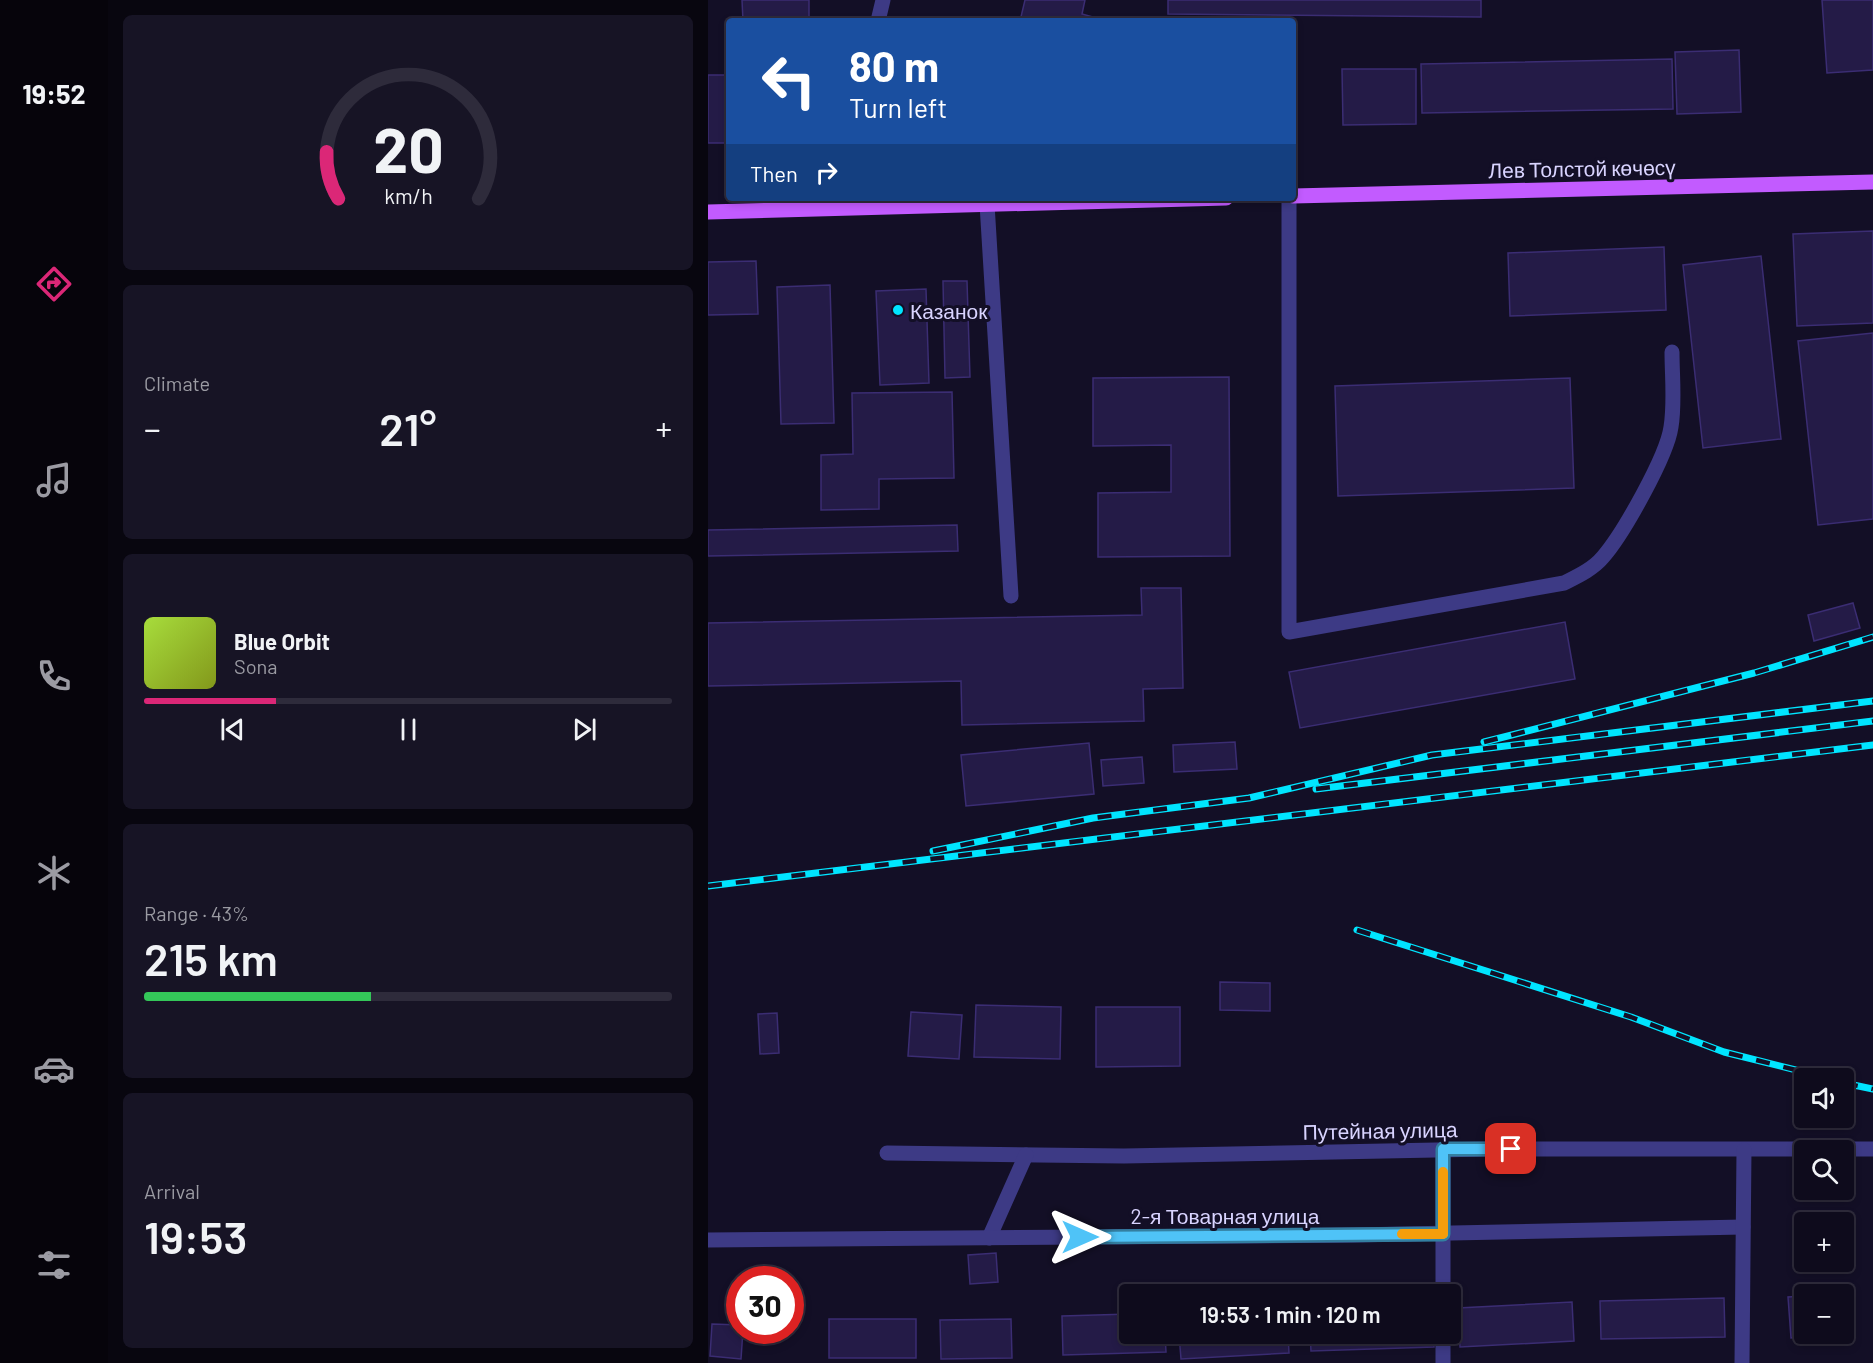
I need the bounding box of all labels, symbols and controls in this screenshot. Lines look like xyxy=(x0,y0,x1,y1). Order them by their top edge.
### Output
text: 80 m xyxy=(849,40,939,90)
icon: left xyxy=(750,42,828,120)
text: 19:52 xyxy=(22,77,86,109)
text: Turn left xyxy=(849,91,947,123)
text: 20 xyxy=(373,111,443,185)
street label: Лев Толстой көчөсү xyxy=(1488,154,1676,182)
icon: right xyxy=(810,156,843,189)
text: Then xyxy=(750,160,798,186)
text: km/h xyxy=(384,184,432,209)
icon: directions xyxy=(33,263,75,305)
place label: Казанок xyxy=(910,298,988,323)
marker: Казанок xyxy=(891,303,905,317)
text: Climate xyxy=(144,371,210,395)
text: 21° xyxy=(379,401,437,455)
text: − xyxy=(144,408,161,448)
text: + xyxy=(655,408,672,448)
icon: music xyxy=(33,459,75,501)
text: Blue Orbit xyxy=(234,628,330,654)
text: Sona xyxy=(234,654,278,678)
icon: phone xyxy=(33,655,75,697)
icon: previous xyxy=(216,713,249,746)
icon: pause xyxy=(392,713,425,746)
icon: next xyxy=(568,713,601,746)
icon: climate xyxy=(33,852,75,894)
text: Range · 43% xyxy=(144,901,249,925)
text: 215 km xyxy=(144,931,278,985)
icon: car xyxy=(33,1048,75,1090)
map controls xyxy=(1794,1068,1854,1344)
button: sound xyxy=(1794,1068,1854,1128)
street label: Путейная улица xyxy=(1302,1116,1458,1144)
pin xyxy=(1485,1123,1536,1174)
icon: arrive xyxy=(1494,1132,1527,1165)
button: search xyxy=(1794,1140,1854,1200)
text: Arrival xyxy=(144,1179,200,1203)
street label: 2-я Товарная улица xyxy=(1131,1203,1320,1228)
position arrow xyxy=(1048,1205,1112,1269)
text: 19:53 xyxy=(144,1209,247,1263)
button: + xyxy=(1794,1212,1854,1272)
icon: filters xyxy=(33,1244,75,1286)
speed limit sign: 30 xyxy=(726,1266,804,1344)
button: − xyxy=(1794,1284,1854,1344)
text: 19:53 · 1 min · 120 m xyxy=(1199,1301,1381,1327)

